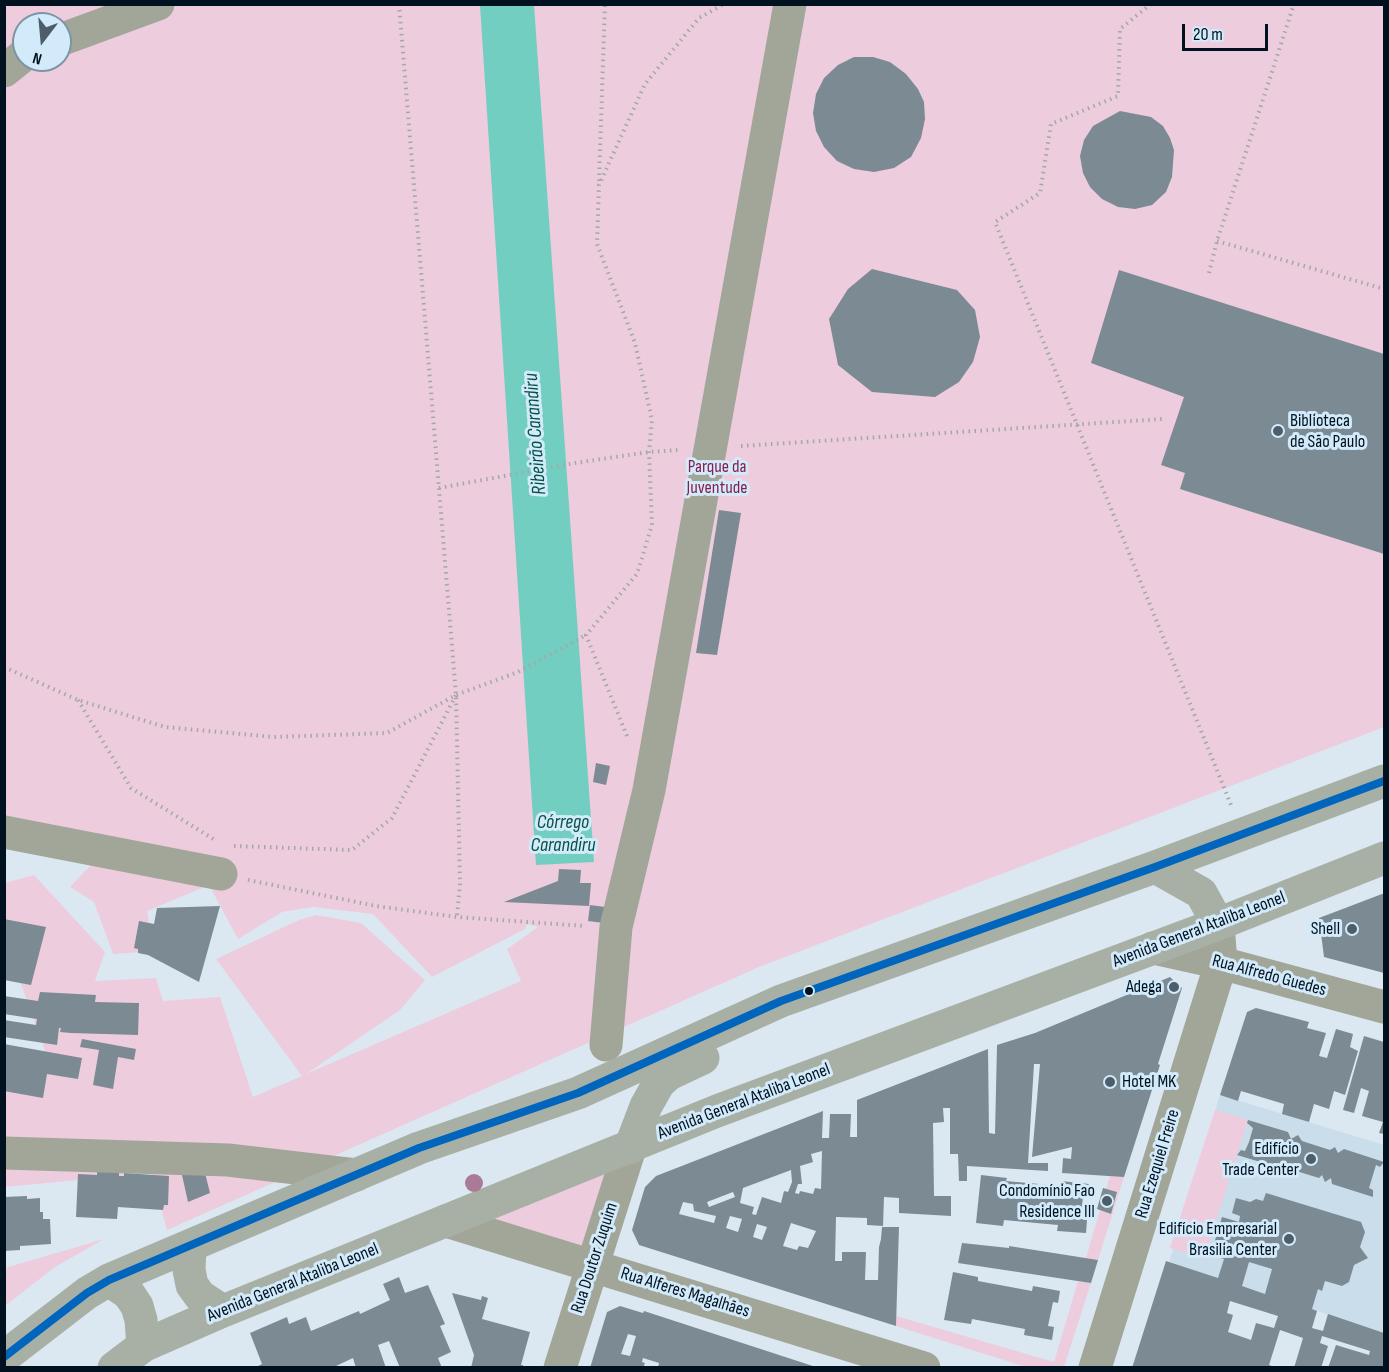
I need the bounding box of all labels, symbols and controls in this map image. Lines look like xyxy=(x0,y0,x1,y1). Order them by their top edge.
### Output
north arrow xyxy=(12,12,72,72)
scale bar xyxy=(1185,12,1270,50)
text: 20 m xyxy=(1193,24,1223,45)
text: N xyxy=(31,48,44,68)
water label: Ribeirão Carandiru xyxy=(520,372,552,496)
place label: Biblioteca de São Paulo xyxy=(1290,410,1365,452)
marker: Biblioteca de São Paulo xyxy=(1271,424,1285,438)
park label: Parque da Juventude xyxy=(687,456,747,498)
water label: Córrego Carandiru xyxy=(531,811,595,858)
street label: Avenida General Ataliba Leonel xyxy=(1110,887,1288,973)
place label: Shell xyxy=(1311,918,1340,940)
marker: Shell xyxy=(1345,922,1359,936)
street label: Rua Alfredo Guedes xyxy=(1210,950,1328,1002)
place label: Adega xyxy=(1126,976,1162,998)
marker: Adega xyxy=(1167,980,1181,994)
unlabelled marker xyxy=(803,985,815,997)
street label: Avenida General Ataliba Leonel xyxy=(655,1059,833,1145)
place label: Hotel MK xyxy=(1122,1071,1176,1093)
marker: Hotel MK xyxy=(1103,1075,1117,1089)
street label: Rua Ezequiel Freire xyxy=(1131,1107,1185,1221)
place label: Edifício Trade Center xyxy=(1222,1138,1299,1180)
marker: Edifício Trade Center xyxy=(1304,1152,1318,1166)
place label: Condomínio Fao Residence III xyxy=(999,1180,1095,1222)
marker: Condomínio Fao Residence III xyxy=(1100,1194,1114,1208)
street label: Rua Doutor Zuquim xyxy=(567,1200,623,1316)
place label: Edifício Empresarial Brasilia Center xyxy=(1159,1218,1277,1260)
marker: Edifício Empresarial Brasilia Center xyxy=(1282,1232,1296,1246)
street label: Avenida General Ataliba Leonel xyxy=(204,1239,382,1327)
street label: Rua Alferes Magalhães xyxy=(618,1263,752,1323)

